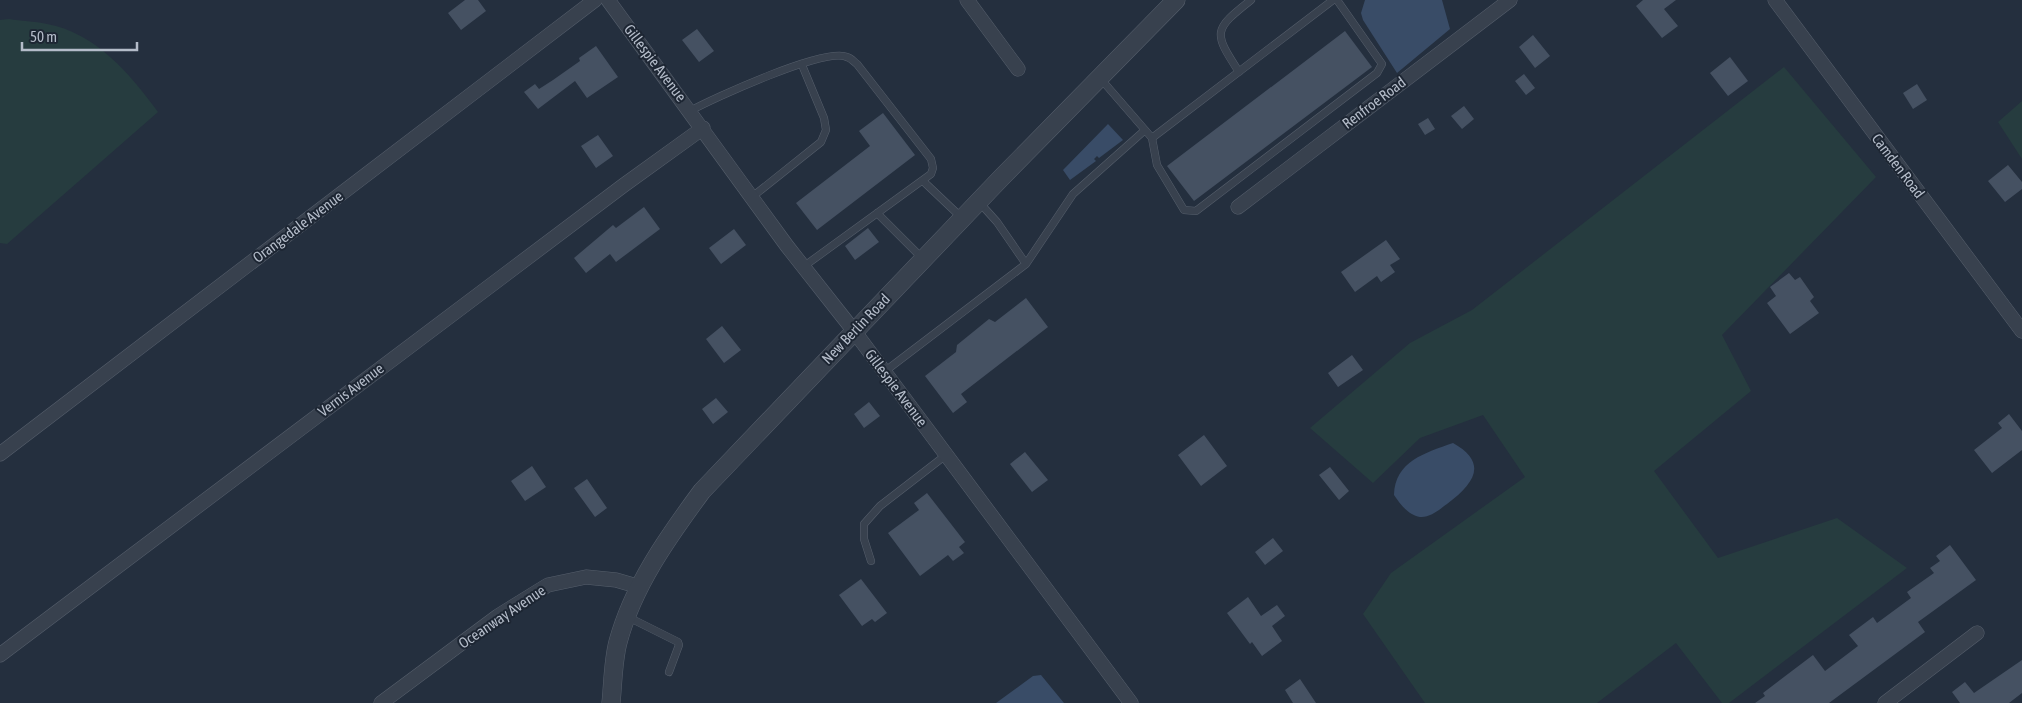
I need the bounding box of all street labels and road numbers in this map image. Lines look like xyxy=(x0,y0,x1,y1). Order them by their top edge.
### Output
street label: Gillespie Avenue xyxy=(621,21,690,105)
street label: Renfroe Road xyxy=(1339,73,1409,132)
street label: Camden Road xyxy=(1869,130,1928,201)
street label: Orangedale Avenue xyxy=(249,187,346,266)
street label: New Berlin Road xyxy=(818,290,893,367)
street label: Gillespie Avenue xyxy=(862,346,931,430)
street label: Vernis Avenue xyxy=(315,359,387,420)
street label: Oceanway Avenue xyxy=(455,581,548,652)

